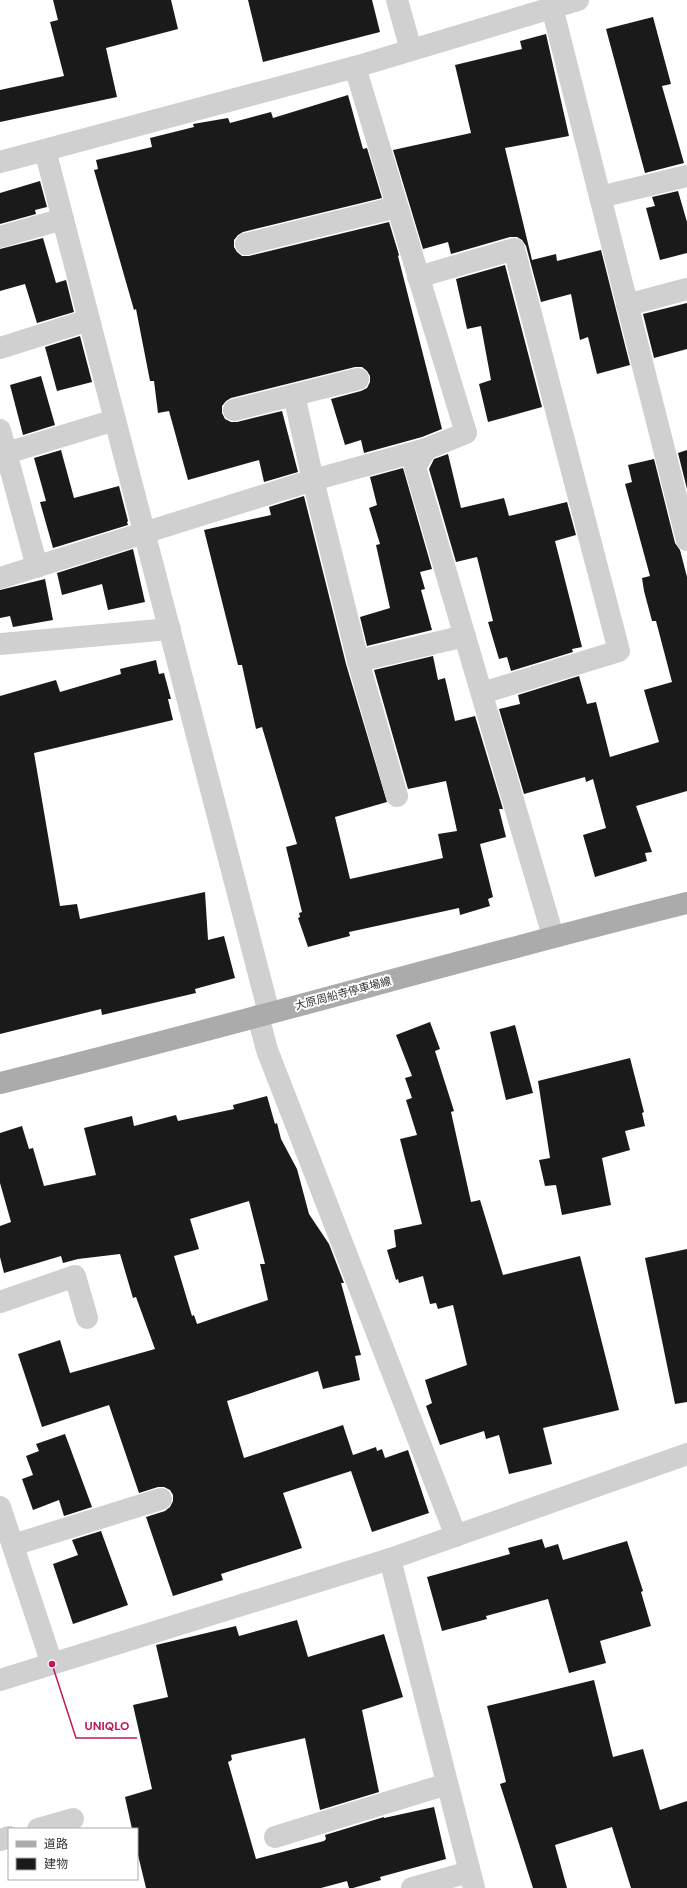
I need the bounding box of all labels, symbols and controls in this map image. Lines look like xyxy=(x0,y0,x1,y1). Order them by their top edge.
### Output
street label: 大原周船寺停車場線 xyxy=(293,973,393,1013)
callout: UNIQLO xyxy=(76,1714,137,1738)
text: UNIQLO xyxy=(85,1718,130,1734)
legend xyxy=(8,1828,138,1880)
text: 道路 xyxy=(44,1836,68,1852)
text: 建物 xyxy=(44,1856,68,1872)

